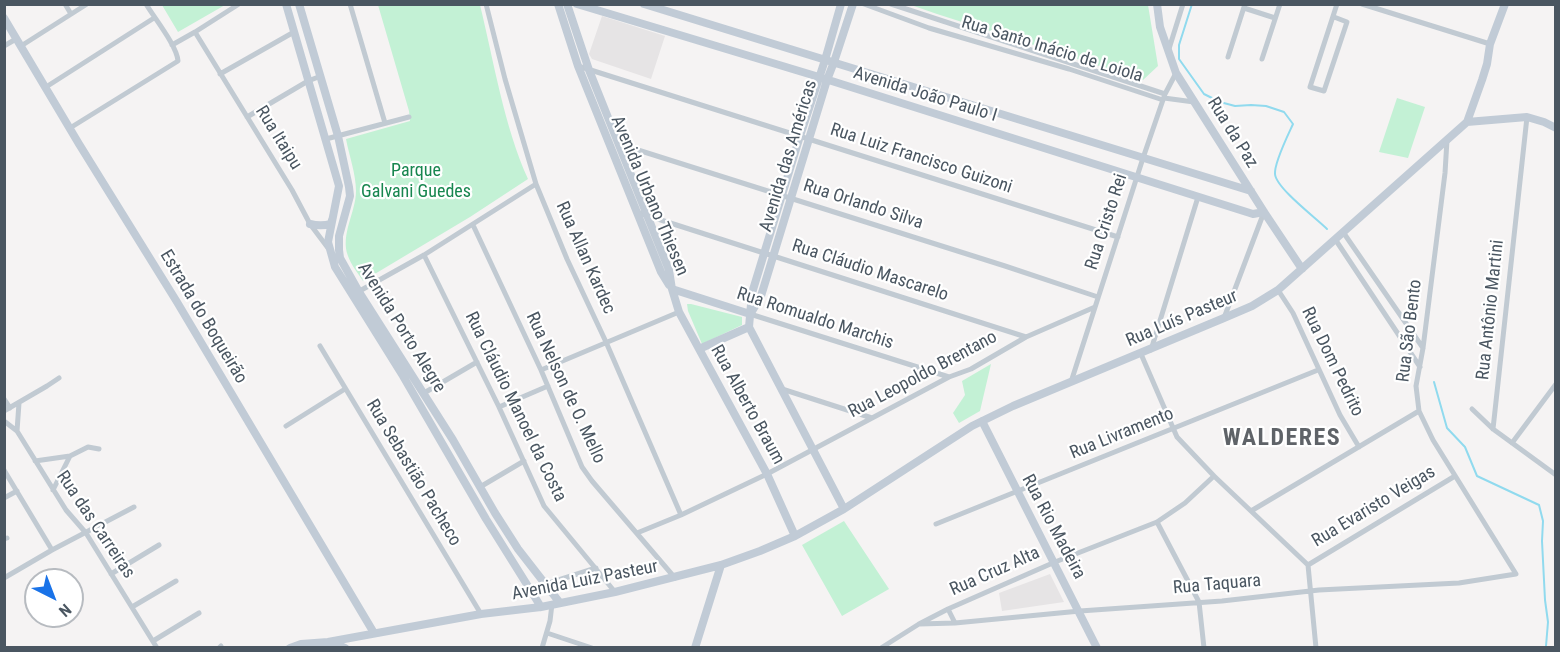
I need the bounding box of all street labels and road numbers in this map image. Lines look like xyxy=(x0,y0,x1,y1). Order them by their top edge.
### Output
street label: Rua Santo Inácio de Loiola xyxy=(959,12,1145,88)
street label: Avenida João Paulo I xyxy=(851,63,999,127)
street label: Avenida das Américas xyxy=(756,78,822,234)
street label: Rua da Paz xyxy=(1202,94,1262,172)
street label: Rua Itaipu xyxy=(250,102,306,174)
street label: Avenida Urbano Thiesen xyxy=(606,113,692,279)
street label: Rua Luiz Francisco Guizoni xyxy=(827,119,1015,199)
street label: Rua Cristo Rei xyxy=(1081,171,1133,273)
street label: Rua Orlando Silva xyxy=(800,175,926,235)
street label: Rua Allan Kardec xyxy=(551,199,619,317)
street label: Rua Cláudio Mascarelo xyxy=(789,236,951,306)
street label: Rua Antônio Martini xyxy=(1473,239,1509,381)
street label: Estrada do Boqueirão xyxy=(155,246,251,388)
street label: Avenida Porto Alegre xyxy=(352,259,450,397)
street label: Rua São Bento xyxy=(1393,278,1427,384)
street label: Rua Romualdo Marchis xyxy=(734,283,896,355)
street label: Rua Luís Pasteur xyxy=(1123,286,1241,352)
street label: Rua Dom Pedrito xyxy=(1296,304,1368,420)
street label: Rua Cláudio Manoel da Costa xyxy=(460,309,570,505)
street label: Rua Nelson de O. Mello xyxy=(520,309,610,467)
street label: Rua Leopoldo Brentano xyxy=(845,327,1001,423)
street label: Rua Alberto Braum xyxy=(705,342,789,468)
street label: Rua Sebastião Pacheco xyxy=(361,396,465,550)
street label: Rua Livramento xyxy=(1067,403,1177,465)
street label: Rua Evaristo Veigas xyxy=(1308,462,1440,552)
street label: Rua das Carreiras xyxy=(51,467,139,583)
street label: Rua Rio Madeira xyxy=(1016,471,1090,583)
street label: Rua Cruz Alta xyxy=(947,543,1043,601)
street label: Avenida Luiz Pasteur xyxy=(510,556,660,606)
street label: Rua Taquara xyxy=(1172,570,1262,600)

